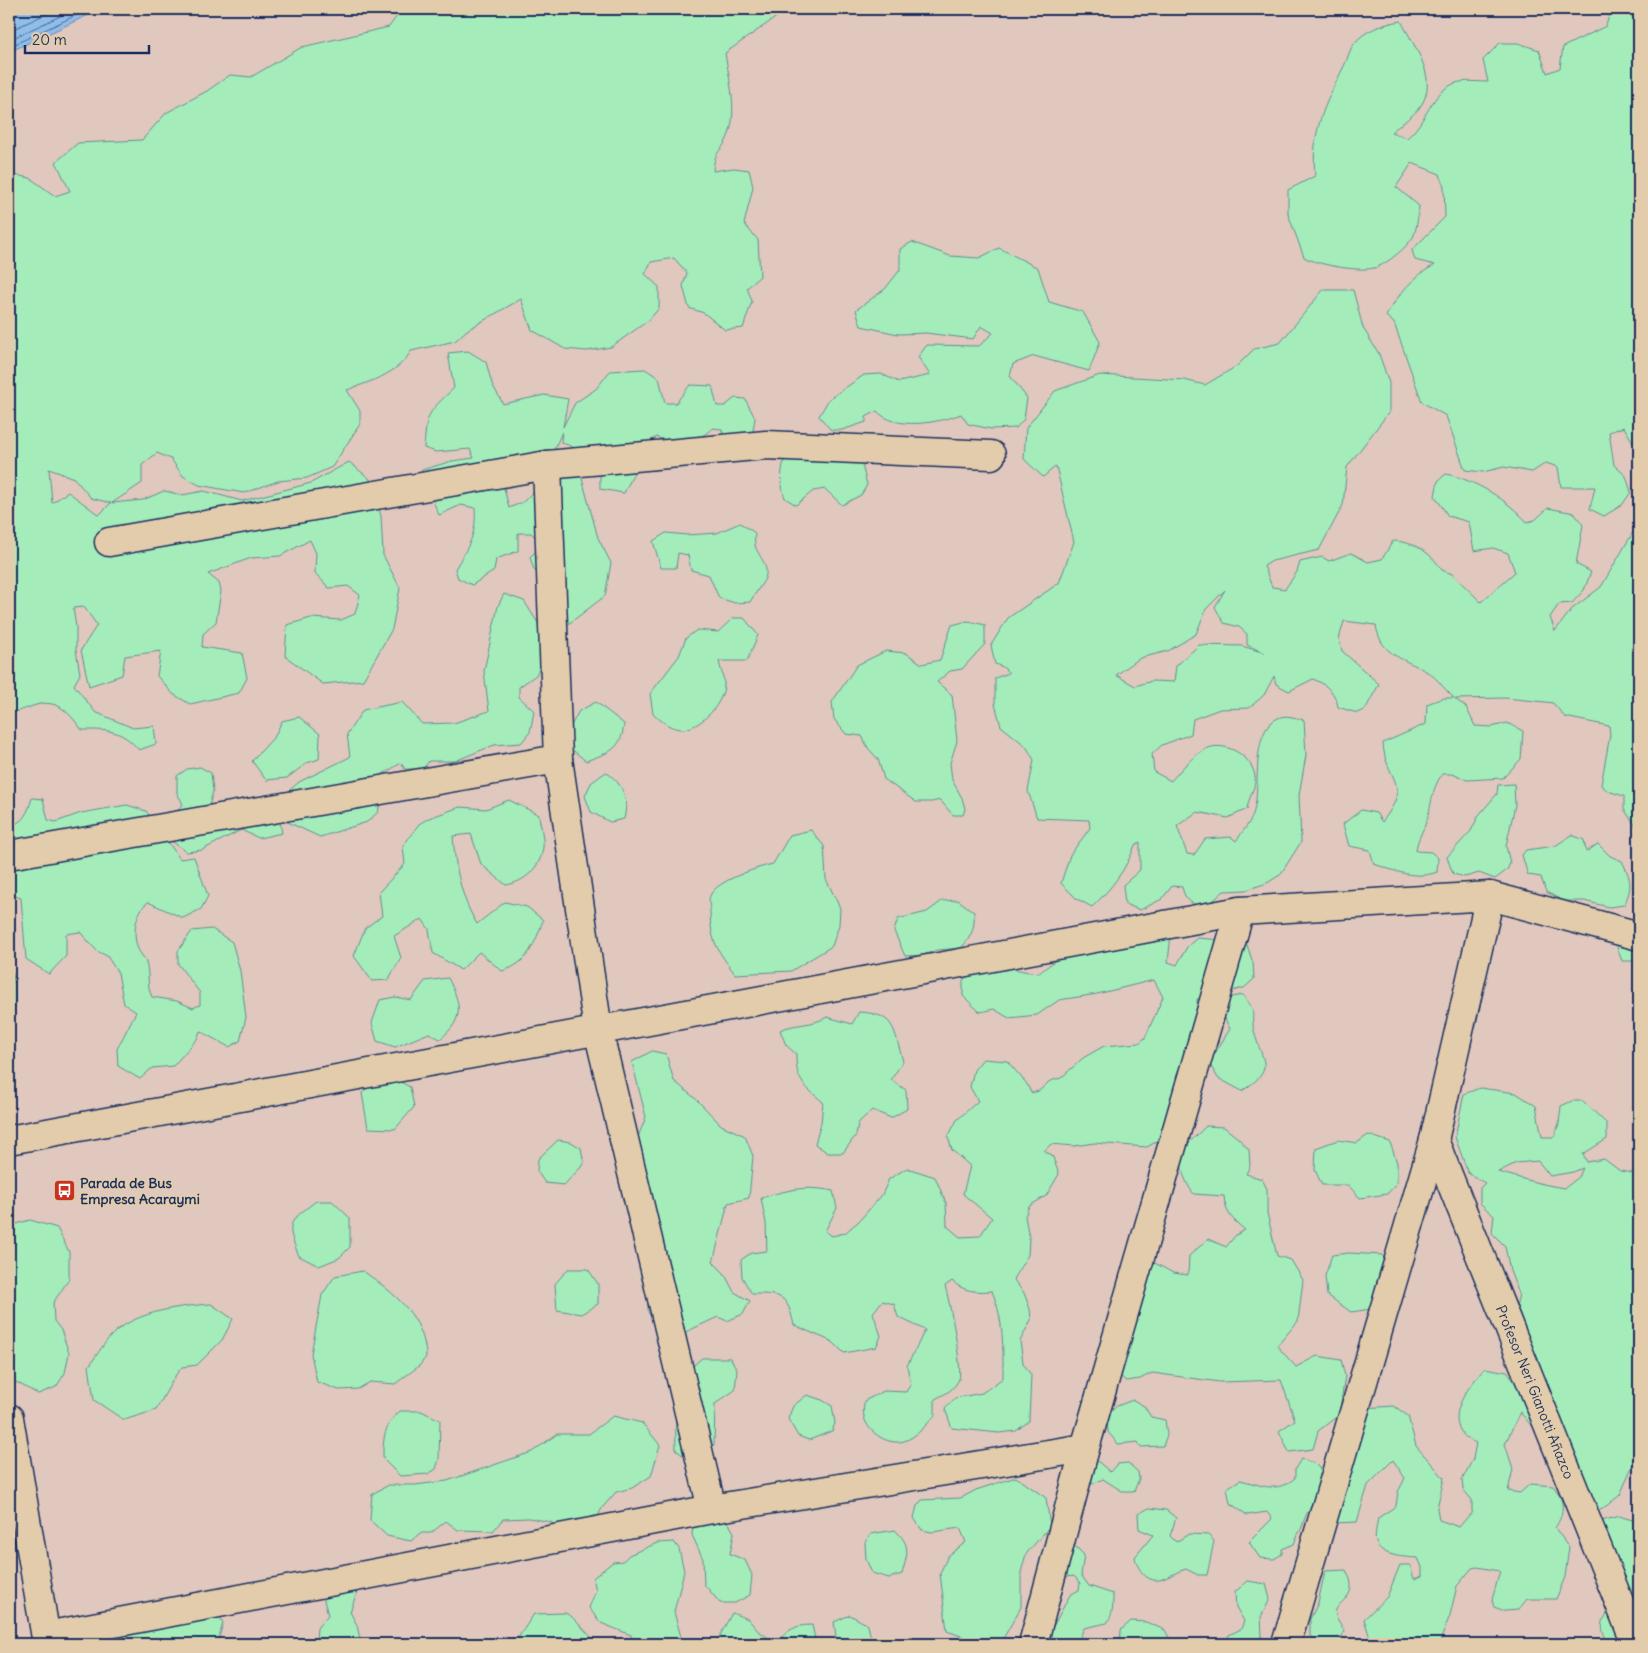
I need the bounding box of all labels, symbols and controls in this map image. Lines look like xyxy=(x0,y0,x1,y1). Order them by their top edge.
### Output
scale bar xyxy=(25,22,149,54)
text: 20 m xyxy=(32,30,67,49)
place label: Parada de Bus Empresa Acaraymi xyxy=(80,1174,200,1208)
bus stop icon: Parada de Bus Empresa Acaraymi xyxy=(52,1179,76,1203)
street label: Profesor Neri Gianotti Añazco xyxy=(1492,1303,1578,1482)

